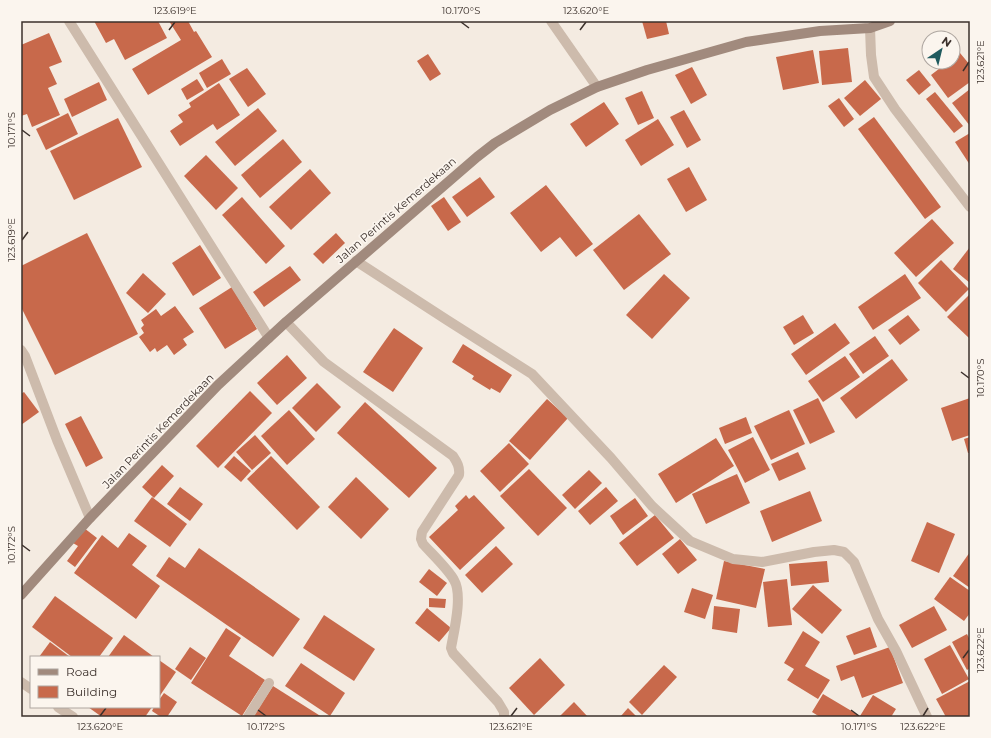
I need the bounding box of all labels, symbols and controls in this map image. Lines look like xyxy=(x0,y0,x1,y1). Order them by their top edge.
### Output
text: 123.619°E xyxy=(153,4,197,17)
text: 10.170°S xyxy=(442,4,480,17)
text: 123.620°E xyxy=(563,4,609,17)
north arrow xyxy=(921,30,961,70)
text: N xyxy=(939,34,954,50)
text: 123.621°E xyxy=(974,40,987,84)
text: 10.171°S xyxy=(5,112,18,148)
street label: Jalan Perintis Kemerdekaan xyxy=(332,154,459,267)
text: 123.619°E xyxy=(5,218,18,262)
text: 10.170°S xyxy=(974,359,987,397)
street label: Jalan Perintis Kemerdekaan xyxy=(99,371,217,492)
text: 10.172°S xyxy=(5,526,18,564)
text: 123.622°E xyxy=(974,627,987,673)
legend xyxy=(30,656,160,708)
text: Road xyxy=(66,664,97,679)
text: Building xyxy=(66,684,117,699)
text: 123.620°E xyxy=(77,720,123,733)
text: 10.172°S xyxy=(247,720,285,733)
text: 123.621°E xyxy=(489,720,533,733)
text: 10.171°S xyxy=(841,720,877,733)
text: 123.622°E xyxy=(900,720,946,733)

